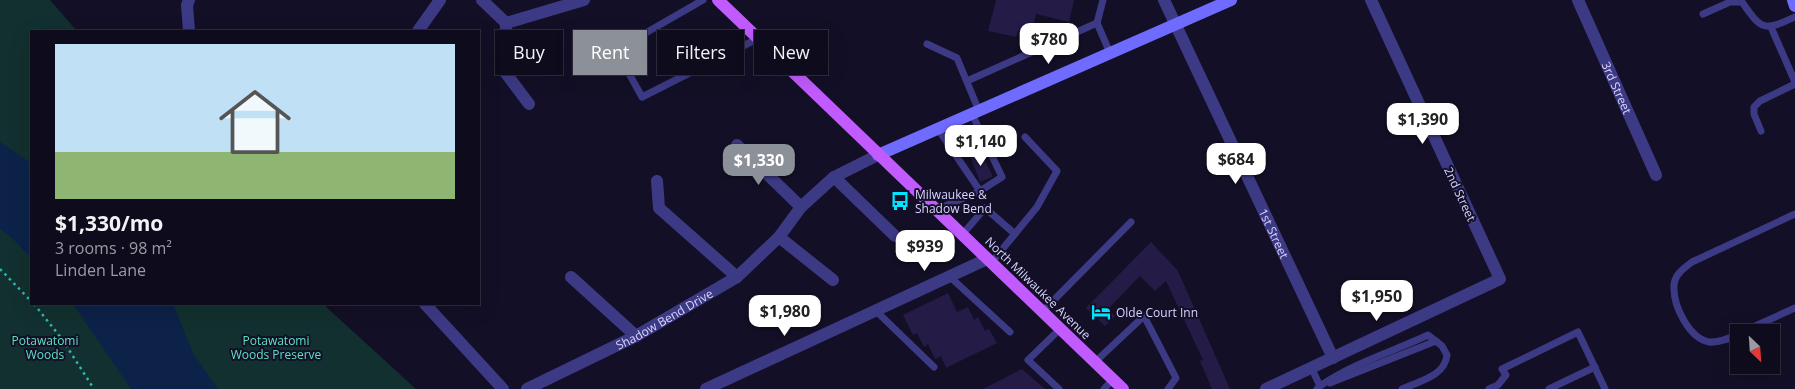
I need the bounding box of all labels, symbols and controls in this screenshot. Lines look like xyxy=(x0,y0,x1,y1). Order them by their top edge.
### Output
pin: $780 xyxy=(1019,22,1079,65)
text: $780 xyxy=(1031,28,1067,50)
chip: Buy xyxy=(495,30,563,75)
chip: Rent xyxy=(573,30,647,75)
chip: Filters xyxy=(657,30,744,75)
chip: New xyxy=(754,30,828,75)
street label: 3rd Street xyxy=(1598,59,1636,117)
icon: home xyxy=(210,77,300,167)
pin: $1,390 xyxy=(1382,102,1464,145)
text: $1,390 xyxy=(1398,108,1448,130)
pin: $1,140 xyxy=(940,124,1022,167)
text: $1,140 xyxy=(956,130,1006,152)
pin: $684 xyxy=(1206,142,1266,185)
pin: $1,330 xyxy=(718,144,800,186)
text: $684 xyxy=(1218,148,1254,170)
text: $1,330 xyxy=(734,149,784,171)
street label: 2nd Street xyxy=(1440,164,1480,224)
place label: Milwaukee & Shadow Bend xyxy=(915,186,992,217)
bus stop icon: Milwaukee & Shadow Bend xyxy=(889,190,911,212)
street label: 1st Street xyxy=(1255,205,1293,261)
text: $1,330/mo xyxy=(55,209,163,237)
pin: $939 xyxy=(895,230,955,272)
street label: North Milwaukee Avenue xyxy=(981,233,1095,343)
text: $939 xyxy=(907,235,943,257)
text: 3 rooms · 98 m² xyxy=(55,237,172,259)
text: Linden Lane xyxy=(55,259,146,281)
pin: $1,950 xyxy=(1336,280,1418,322)
street label: Shadow Bend Drive xyxy=(613,284,716,353)
text: $1,950 xyxy=(1352,285,1402,307)
pin: $1,980 xyxy=(744,294,826,337)
text: $1,980 xyxy=(760,300,810,322)
hotel icon: Olde Court Inn xyxy=(1090,301,1112,323)
place label: Olde Court Inn xyxy=(1116,304,1198,321)
north arrow xyxy=(1730,324,1780,374)
map controls xyxy=(1730,324,1780,374)
park label: Potawatomi Woods xyxy=(12,332,78,363)
park label: Potawatomi Woods Preserve xyxy=(231,332,322,363)

